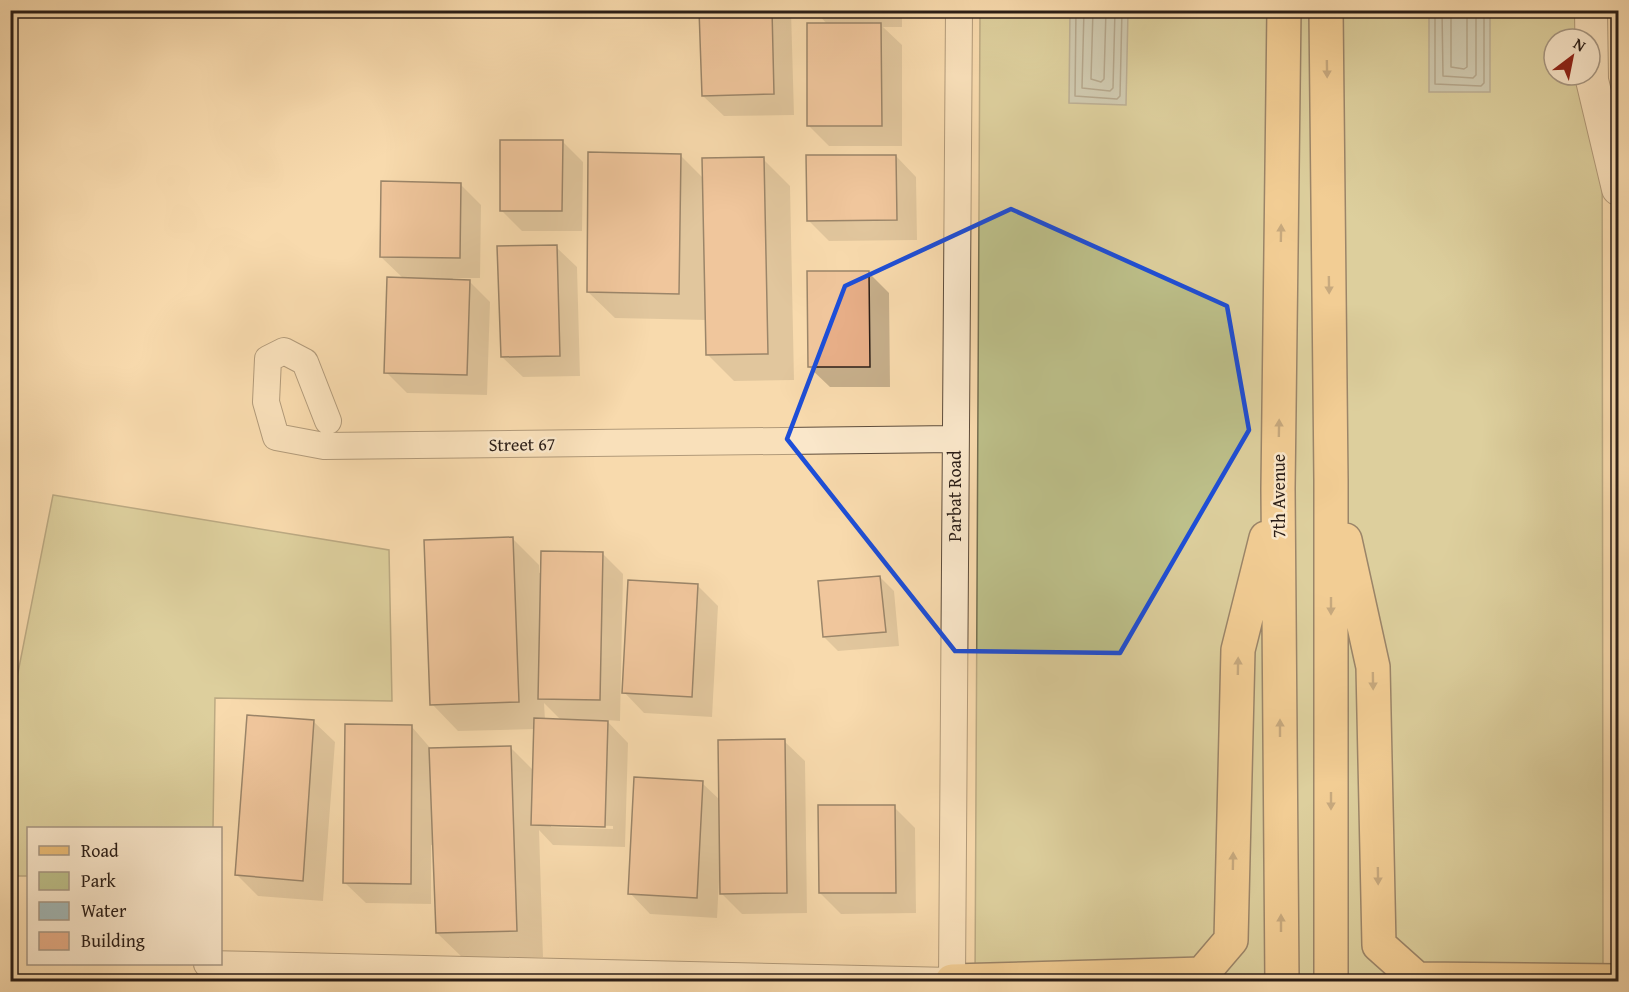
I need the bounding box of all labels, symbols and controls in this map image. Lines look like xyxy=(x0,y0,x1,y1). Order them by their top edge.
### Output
north arrow xyxy=(1542,27,1602,87)
text: N xyxy=(1569,31,1591,57)
one-way arrow xyxy=(1322,59,1332,78)
one-way arrow xyxy=(1276,224,1286,243)
one-way arrow xyxy=(1324,275,1334,294)
one-way arrow xyxy=(1274,419,1283,438)
street label: Street 67 xyxy=(488,430,556,458)
street label: Parbat Road xyxy=(941,450,968,542)
street label: 7th Avenue xyxy=(1265,454,1292,538)
one-way arrow xyxy=(1326,596,1336,615)
one-way arrow xyxy=(1233,656,1243,675)
one-way arrow xyxy=(1369,671,1378,690)
one-way arrow xyxy=(1275,719,1284,738)
one-way arrow xyxy=(1326,791,1336,810)
legend xyxy=(27,827,222,965)
text: Road xyxy=(81,837,119,864)
one-way arrow xyxy=(1228,851,1238,870)
one-way arrow xyxy=(1373,866,1383,885)
text: Park xyxy=(81,867,117,894)
text: Water xyxy=(81,897,127,924)
one-way arrow xyxy=(1276,914,1286,933)
text: Building xyxy=(81,927,145,954)

